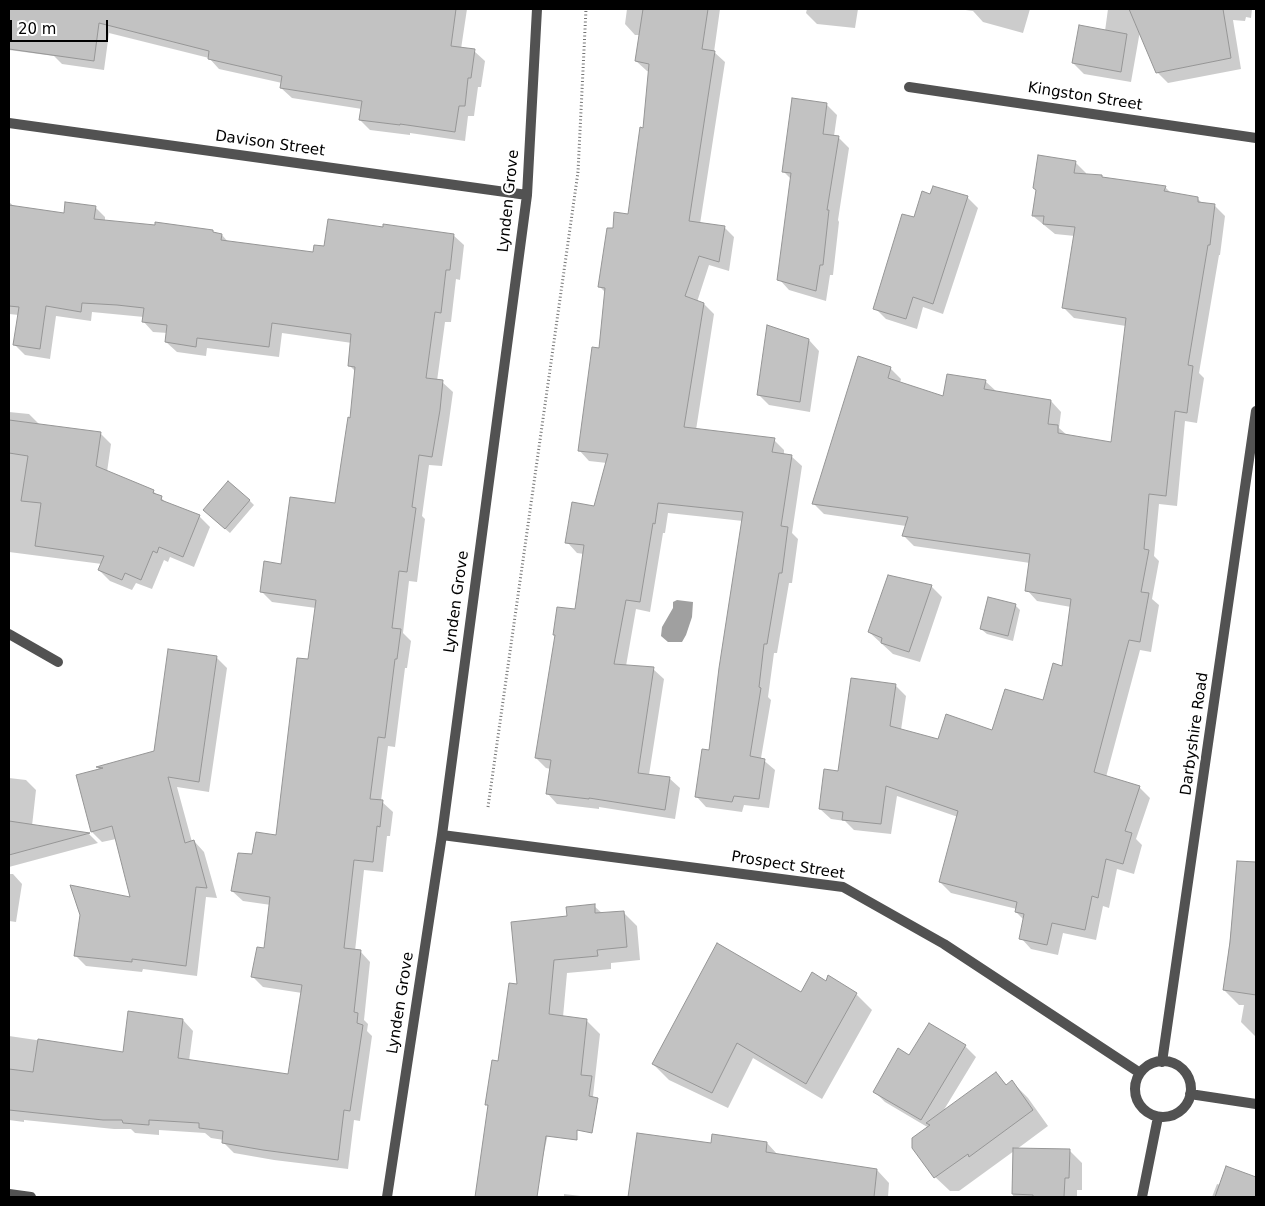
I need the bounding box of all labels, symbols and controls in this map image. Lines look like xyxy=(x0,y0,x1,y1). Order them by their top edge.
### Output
scale bar xyxy=(12,10,110,42)
text: 20 m xyxy=(18,20,56,38)
street label: Kingston Street xyxy=(1026,79,1144,115)
street label: Davison Street xyxy=(214,127,326,161)
street label: Lynden Grove xyxy=(495,149,523,253)
street label: Lynden Grove xyxy=(441,550,473,654)
street label: Darbyshire Road xyxy=(1177,671,1213,797)
street label: Prospect Street xyxy=(730,848,846,884)
street label: Lynden Grove xyxy=(384,951,418,1055)

